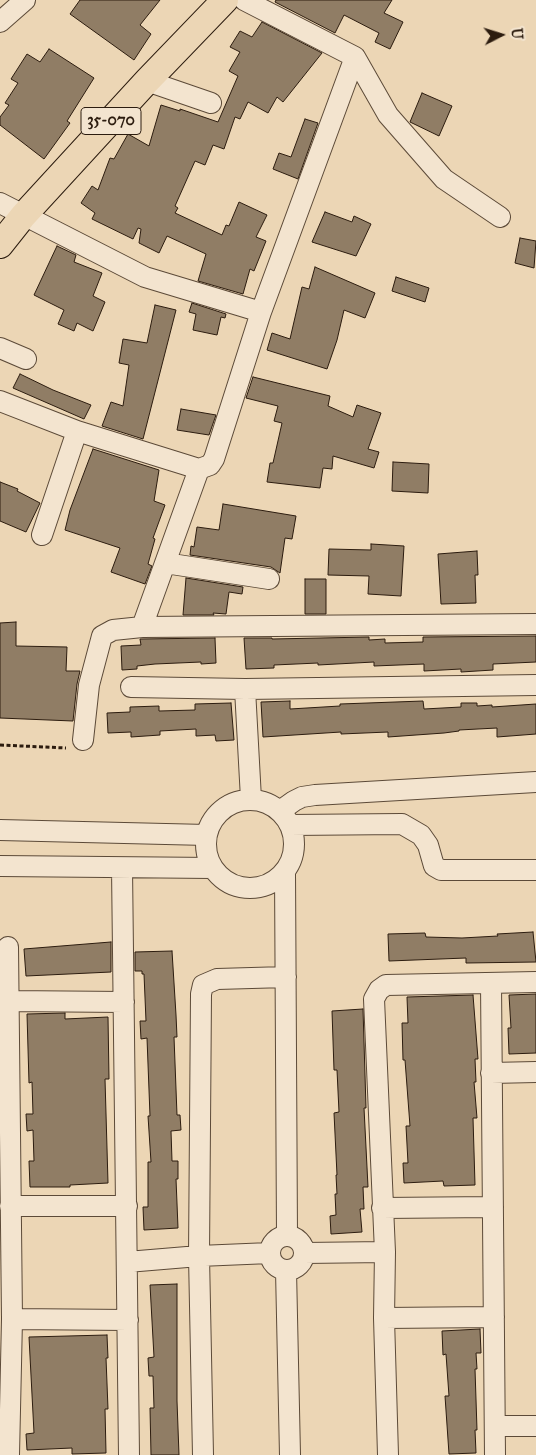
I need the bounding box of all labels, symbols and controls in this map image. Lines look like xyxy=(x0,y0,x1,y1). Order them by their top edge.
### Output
north arrow xyxy=(476,10,526,60)
text: U xyxy=(507,27,525,40)
road number: 35-070 xyxy=(81,108,141,134)

